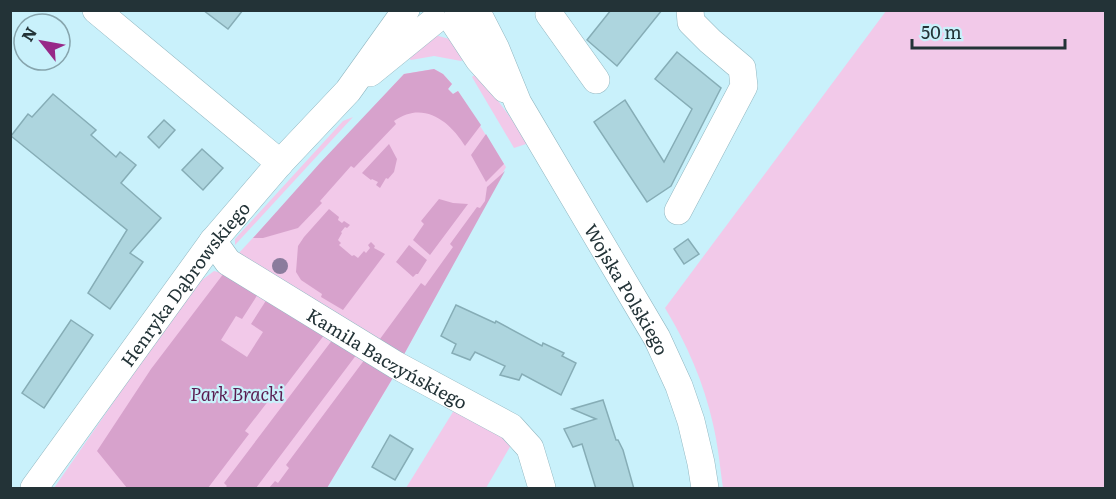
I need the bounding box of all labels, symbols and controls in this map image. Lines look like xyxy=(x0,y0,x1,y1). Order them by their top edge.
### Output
north arrow xyxy=(12,12,72,72)
scale bar xyxy=(912,12,1065,50)
text: 50 m xyxy=(921,18,962,45)
text: N xyxy=(15,22,42,46)
street label: Henryka Dąbrowskiego xyxy=(113,195,255,372)
street label: Wojska Polskiego xyxy=(578,218,676,359)
street label: Kamila Baczyńskiego xyxy=(302,300,473,415)
park label: Park Bracki xyxy=(190,380,284,407)

